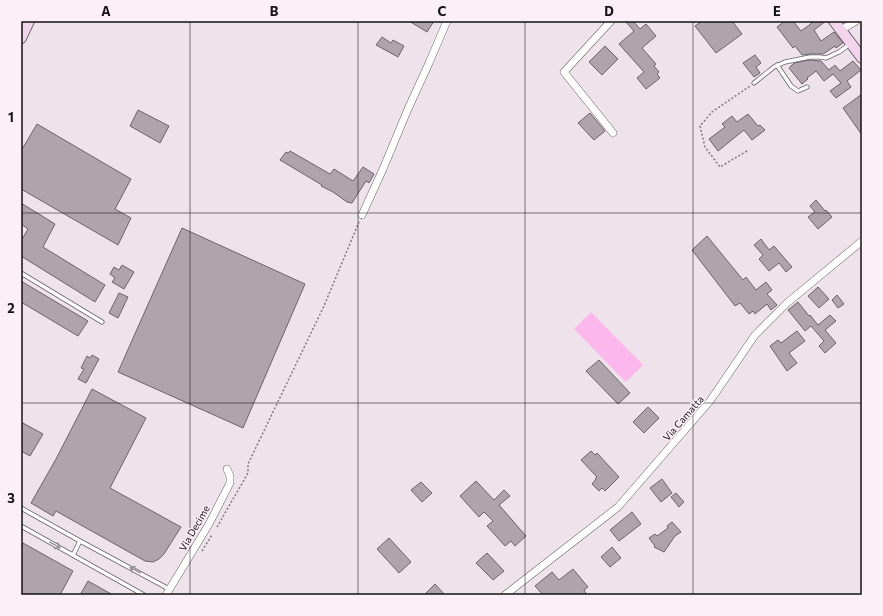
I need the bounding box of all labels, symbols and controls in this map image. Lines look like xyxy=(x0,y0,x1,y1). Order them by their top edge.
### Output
text: A xyxy=(101,3,111,19)
text: B xyxy=(270,3,279,19)
text: C xyxy=(438,3,447,19)
text: D xyxy=(604,3,614,19)
text: E xyxy=(773,3,781,19)
text: 1 xyxy=(8,109,14,125)
text: 2 xyxy=(7,300,15,316)
street label: Via Camatta xyxy=(660,393,706,443)
text: 3 xyxy=(7,490,15,506)
street label: Via Decime xyxy=(176,503,212,553)
one-way arrow xyxy=(49,541,61,549)
one-way arrow xyxy=(129,566,141,574)

